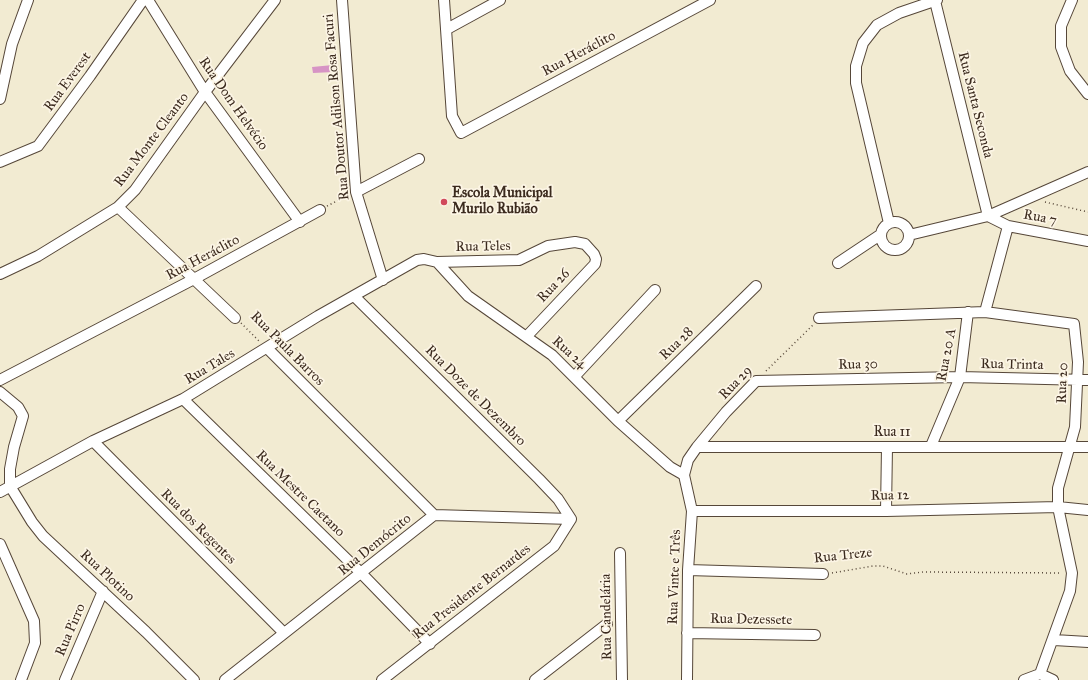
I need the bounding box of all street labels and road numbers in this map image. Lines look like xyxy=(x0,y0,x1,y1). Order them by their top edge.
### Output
street label: Rua Doutor Adilson Rosa Facuri xyxy=(320,13,354,201)
street label: Rua Heráclito xyxy=(539,28,619,80)
street label: Rua Everest xyxy=(41,49,95,115)
street label: Rua Santa Seconda xyxy=(954,50,996,160)
street label: Rua Dom Helvécio xyxy=(195,54,271,154)
street label: Rua Monte Cleanto xyxy=(111,90,193,190)
street label: Rua 7 xyxy=(1022,207,1058,229)
street label: Rua Heráclito xyxy=(163,232,243,284)
street label: Rua Teles xyxy=(455,238,511,256)
street label: Rua 26 xyxy=(534,266,574,306)
street label: Rua Paula Barros xyxy=(246,308,328,390)
street label: Rua 28 xyxy=(657,324,697,364)
street label: Rua 20 A xyxy=(934,327,960,383)
street label: Rua 24 xyxy=(548,333,590,373)
street label: Rua Doze de Dezembro xyxy=(421,342,529,450)
street label: Rua Tales xyxy=(182,346,238,388)
street label: Rua 30 xyxy=(838,356,878,374)
street label: Rua Trinta xyxy=(980,356,1044,374)
street label: Rua 20 xyxy=(1054,362,1072,404)
street label: Rua 29 xyxy=(716,363,756,403)
street label: Rua 11 xyxy=(873,425,911,441)
street label: Rua Mestre Caetano xyxy=(252,447,348,541)
street label: Rua dos Regentes xyxy=(157,486,239,568)
street label: Rua 12 xyxy=(871,487,909,505)
street label: Rua Demócrito xyxy=(335,510,415,580)
street label: Rua Vinte e Três xyxy=(665,529,685,625)
street label: Rua Presidente Bernardes xyxy=(410,541,534,643)
street label: Rua Treze xyxy=(813,545,873,567)
street label: Rua Plotino xyxy=(76,546,138,606)
street label: Rua Candelária xyxy=(598,574,616,660)
street label: Rua Pirro xyxy=(52,601,90,659)
street label: Rua Dezessete xyxy=(710,611,792,629)

